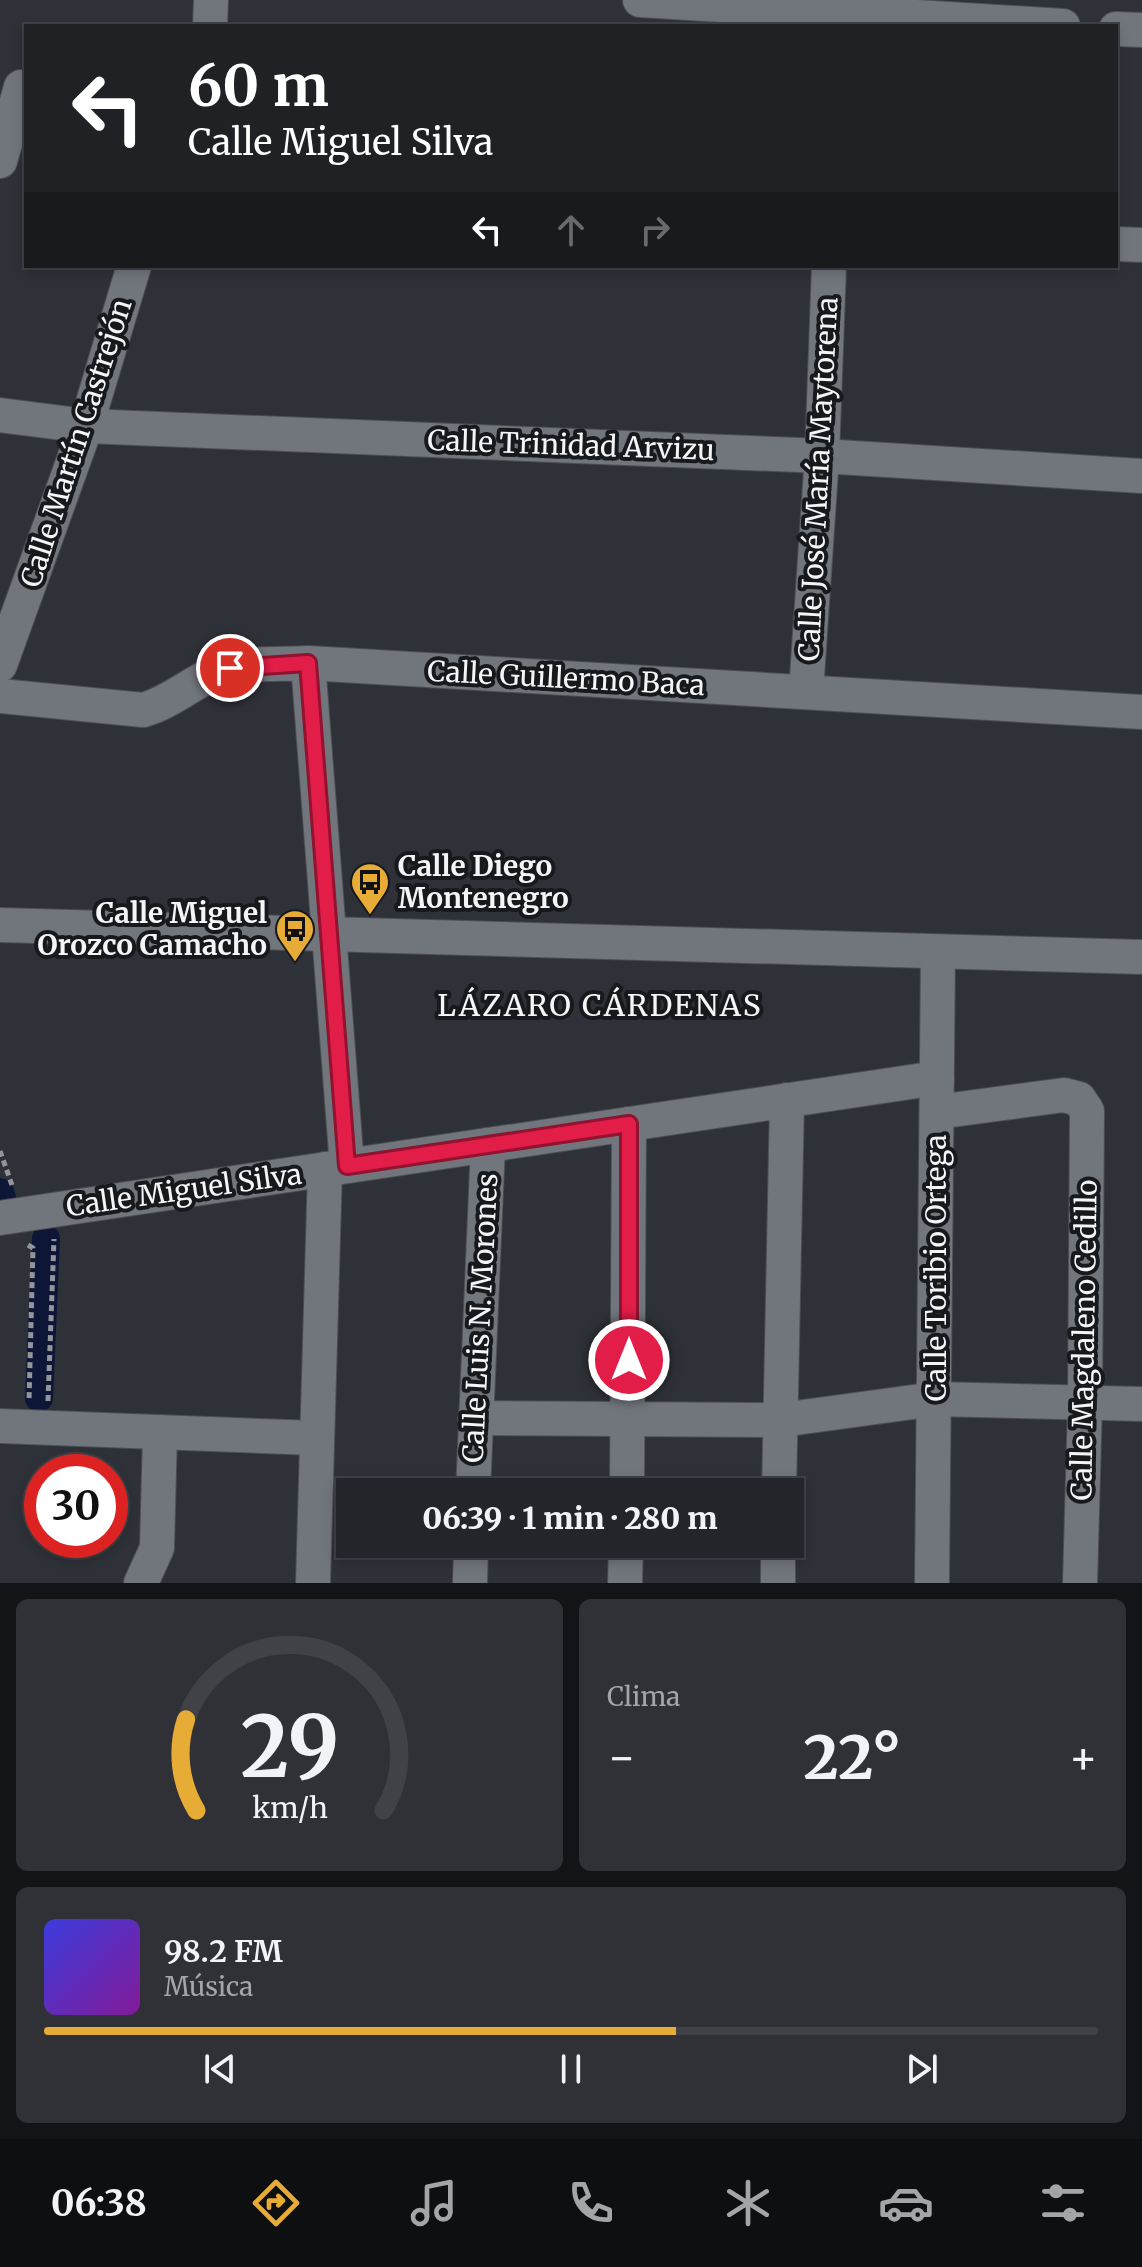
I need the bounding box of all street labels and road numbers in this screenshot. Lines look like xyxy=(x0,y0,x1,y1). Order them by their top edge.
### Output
street label: Calle Martín Castrejón xyxy=(12,294,140,592)
street label: Calle José María Maytorena xyxy=(790,296,846,662)
street label: Calle Trinidad Arvizu xyxy=(427,422,715,468)
street label: Calle Guillermo Baca xyxy=(426,653,706,703)
street label: Calle Toribio Ortega xyxy=(918,1135,954,1401)
street label: Calle Miguel Silva xyxy=(64,1156,304,1224)
street label: Calle Luis N. Morones xyxy=(454,1172,506,1464)
street label: Calle Magdaleno Cedillo xyxy=(1063,1179,1105,1501)

